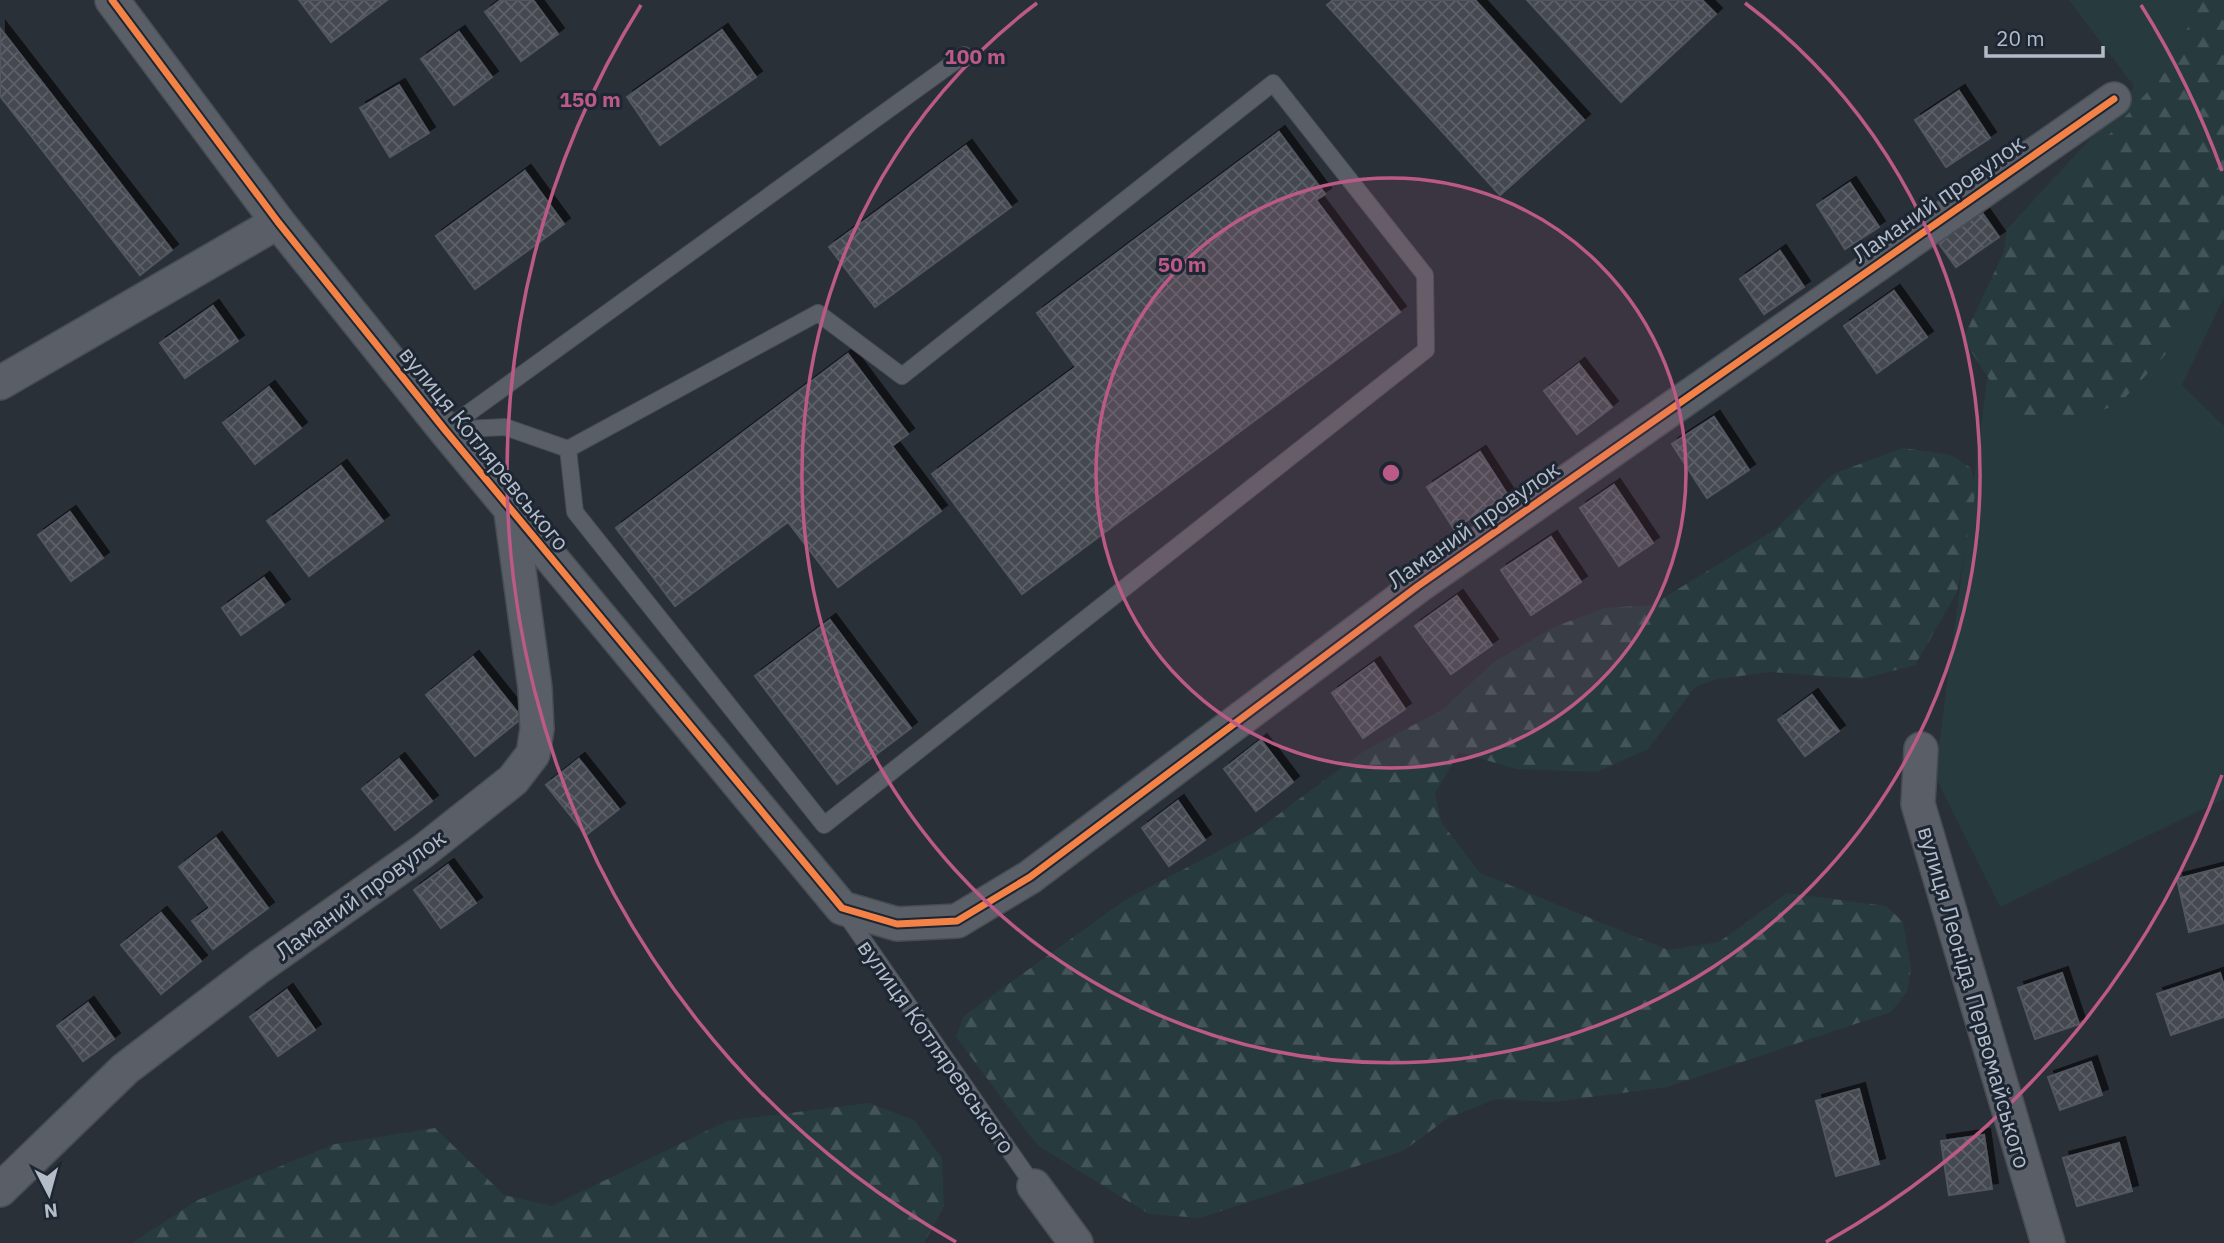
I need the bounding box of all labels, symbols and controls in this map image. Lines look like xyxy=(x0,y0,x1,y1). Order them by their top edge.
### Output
scale bar xyxy=(1986,14,2103,58)
text: 20 m xyxy=(1996,24,2045,52)
text: 100 m xyxy=(944,42,1006,70)
text: 150 m xyxy=(559,85,621,113)
street label: Ламаний провулок xyxy=(1846,127,2030,269)
text: 50 m xyxy=(1158,250,1206,278)
street label: вулиця Котляревського xyxy=(393,340,577,556)
street label: Ламаний провулок xyxy=(1381,453,1565,595)
centre of rings xyxy=(1379,461,1403,485)
street label: Ламаний провулок xyxy=(269,822,451,966)
street label: вулиця Леоніда Первомайського xyxy=(1912,823,2038,1171)
street label: вулиця Котляревського xyxy=(852,933,1022,1159)
north arrow xyxy=(14,1159,84,1229)
text: N xyxy=(43,1198,59,1224)

